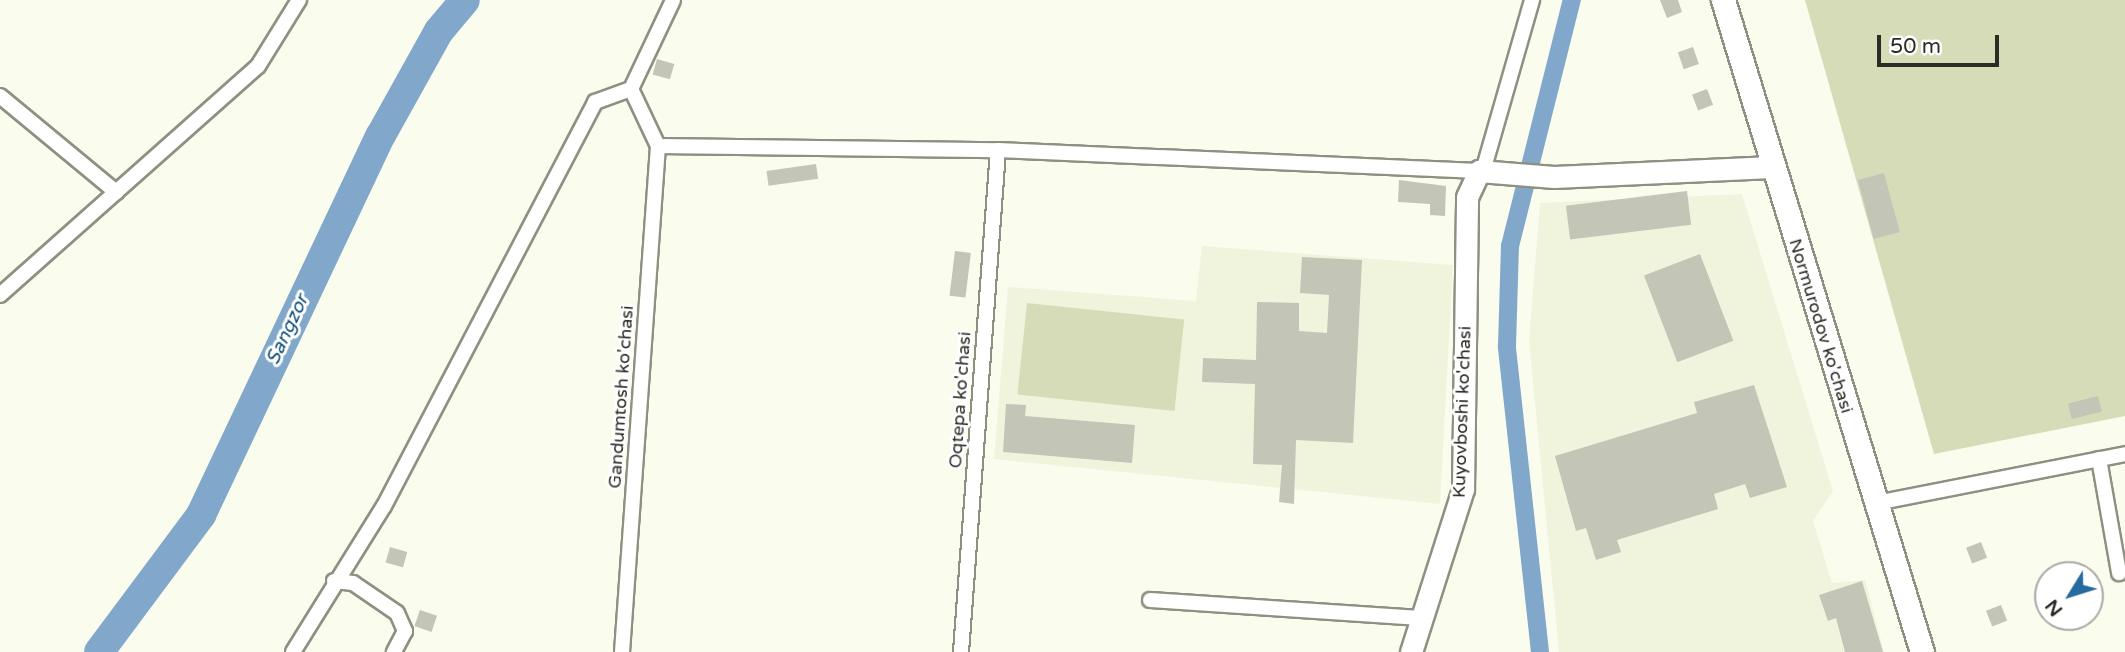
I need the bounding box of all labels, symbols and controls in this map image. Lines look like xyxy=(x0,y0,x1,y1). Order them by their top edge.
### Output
scale bar xyxy=(1880,21,2002,65)
text: 50 m xyxy=(1890,34,1941,59)
street label: Normurodov ko'chasi xyxy=(1784,236,1858,416)
water label: Sangzor xyxy=(262,292,314,368)
street label: Gandumtosh ko'chasi xyxy=(604,305,638,489)
street label: Kuyovboshi ko'chasi xyxy=(1448,326,1476,498)
street label: Oqtepa ko'chasi xyxy=(944,331,976,469)
north arrow xyxy=(2034,561,2104,631)
text: N xyxy=(2041,595,2067,620)

